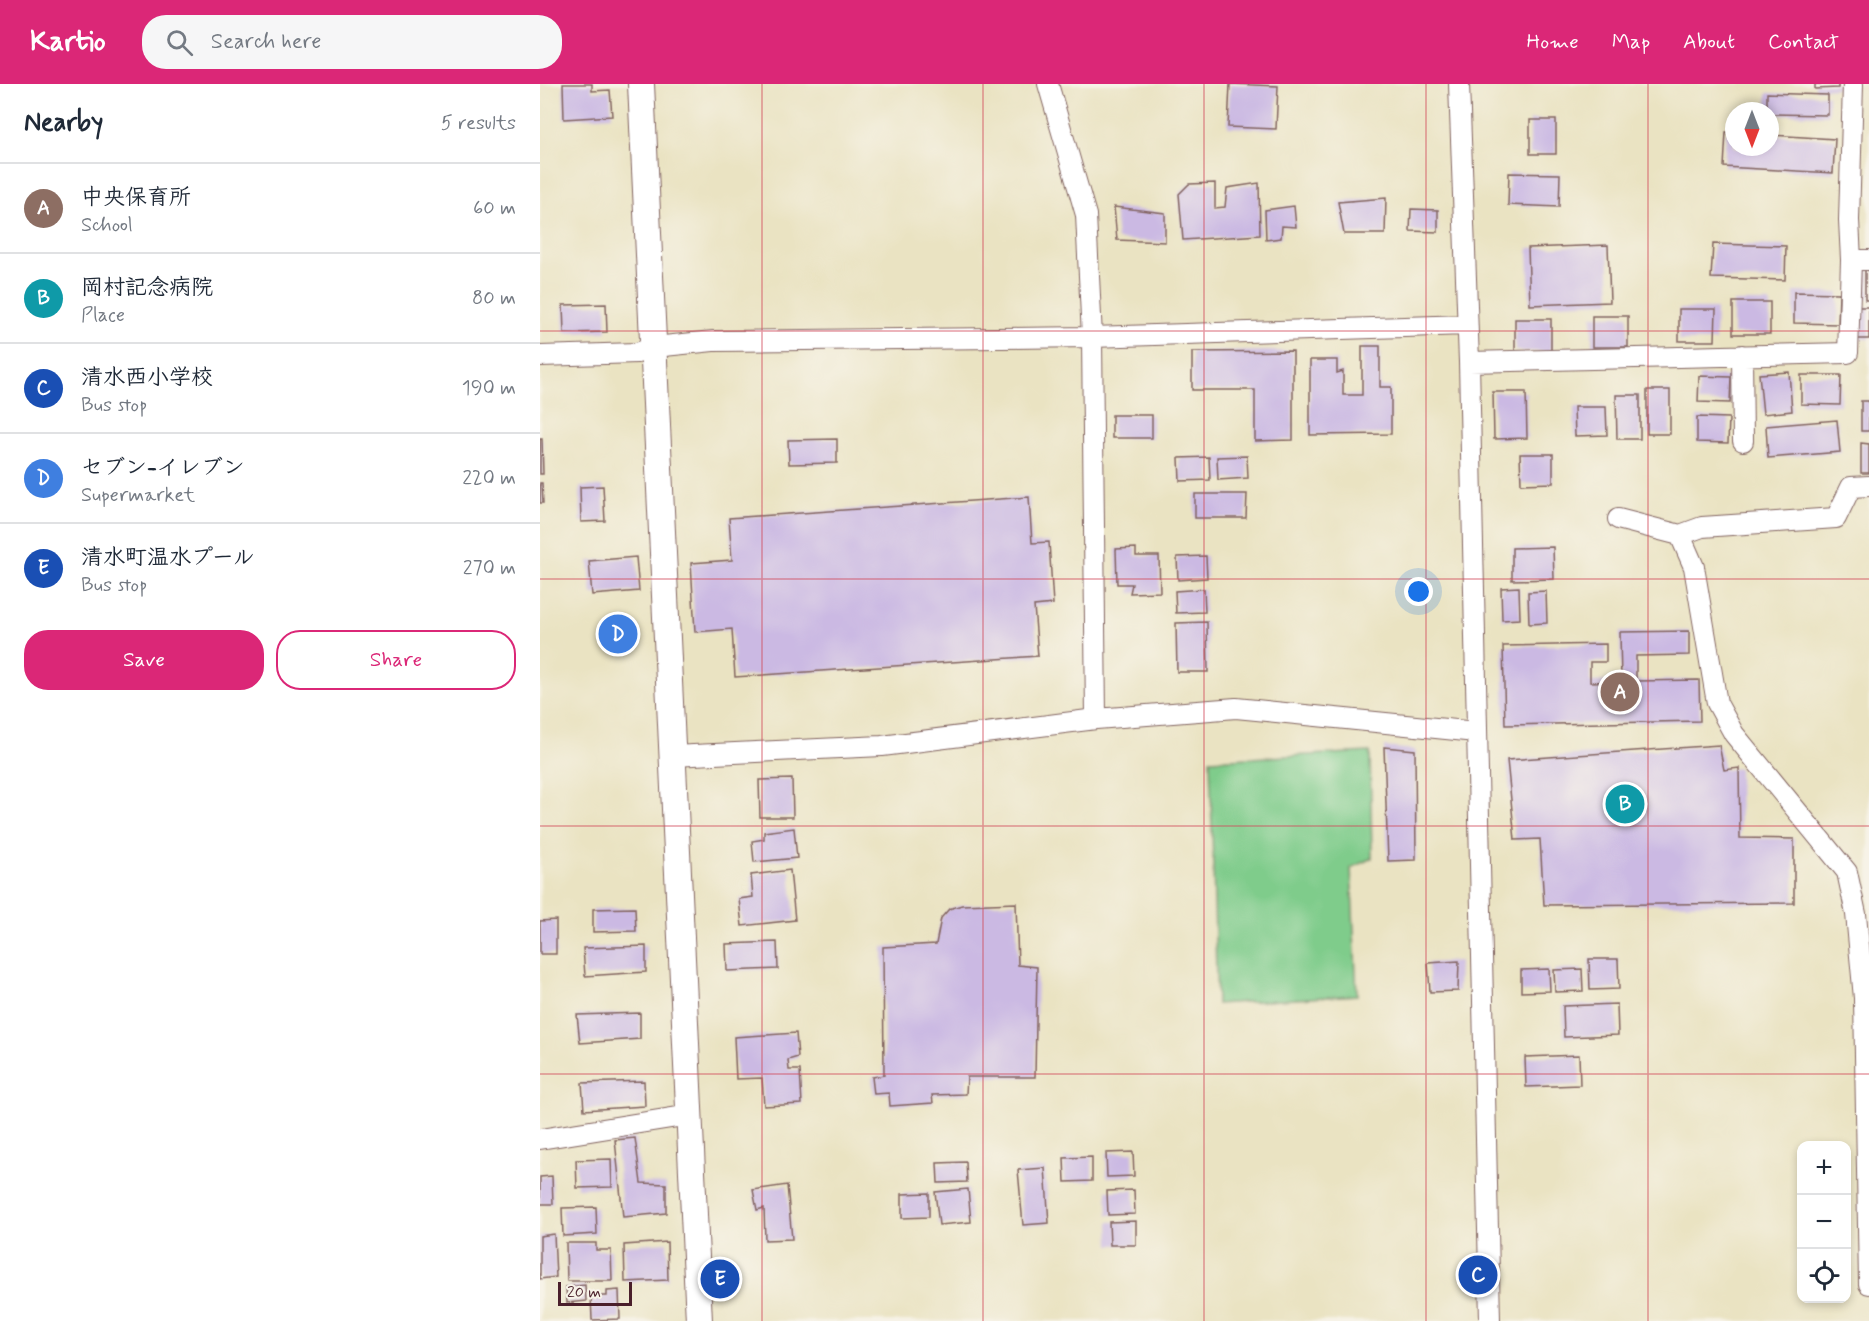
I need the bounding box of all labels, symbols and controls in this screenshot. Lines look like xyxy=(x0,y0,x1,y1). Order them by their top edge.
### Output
search box xyxy=(142,15,562,69)
text: Kartio xyxy=(30,24,106,61)
icon: search xyxy=(163,26,196,59)
text: Search here xyxy=(211,28,322,56)
text: Home xyxy=(1527,28,1579,56)
text: Map xyxy=(1612,28,1650,56)
text: About xyxy=(1683,28,1735,56)
text: Contact xyxy=(1768,28,1839,56)
north arrow xyxy=(1725,102,1779,156)
text: Nearby xyxy=(24,106,103,140)
text: 5 results xyxy=(441,110,516,137)
text: 中央保育所 xyxy=(81,184,191,212)
text: A xyxy=(37,195,50,222)
text: 60 m xyxy=(473,195,516,222)
text: School xyxy=(81,212,133,239)
text: 岡村記念病院 xyxy=(81,274,213,302)
text: B xyxy=(37,285,50,312)
text: 80 m xyxy=(472,285,516,312)
text: Place xyxy=(81,302,125,329)
text: 清水西小学校 xyxy=(81,364,213,392)
text: C xyxy=(36,375,51,402)
text: 190 m xyxy=(462,375,516,402)
text: Bus stop xyxy=(81,392,147,419)
text: セブン-イレブン xyxy=(81,454,245,482)
text: D xyxy=(37,465,50,492)
text: 220 m xyxy=(462,465,516,492)
text: Supermarket xyxy=(81,482,195,509)
text: 清水町温水プール xyxy=(81,544,255,572)
text: E xyxy=(38,555,49,582)
text: 270 m xyxy=(463,555,516,582)
text: Bus stop xyxy=(81,572,147,599)
your location xyxy=(1404,577,1433,606)
pin: D xyxy=(598,612,638,656)
button: Save xyxy=(24,630,264,690)
button: Share xyxy=(276,630,516,690)
pin: A xyxy=(1600,670,1640,714)
pin: B xyxy=(1606,782,1644,826)
map controls xyxy=(1797,1141,1851,1303)
button: + xyxy=(1797,1141,1851,1195)
button: − xyxy=(1797,1195,1851,1249)
button: locate xyxy=(1797,1249,1851,1303)
pin: C xyxy=(1458,1252,1498,1298)
pin: E xyxy=(700,1256,740,1302)
scale bar xyxy=(558,1279,632,1306)
text: 20 m xyxy=(567,1282,601,1303)

